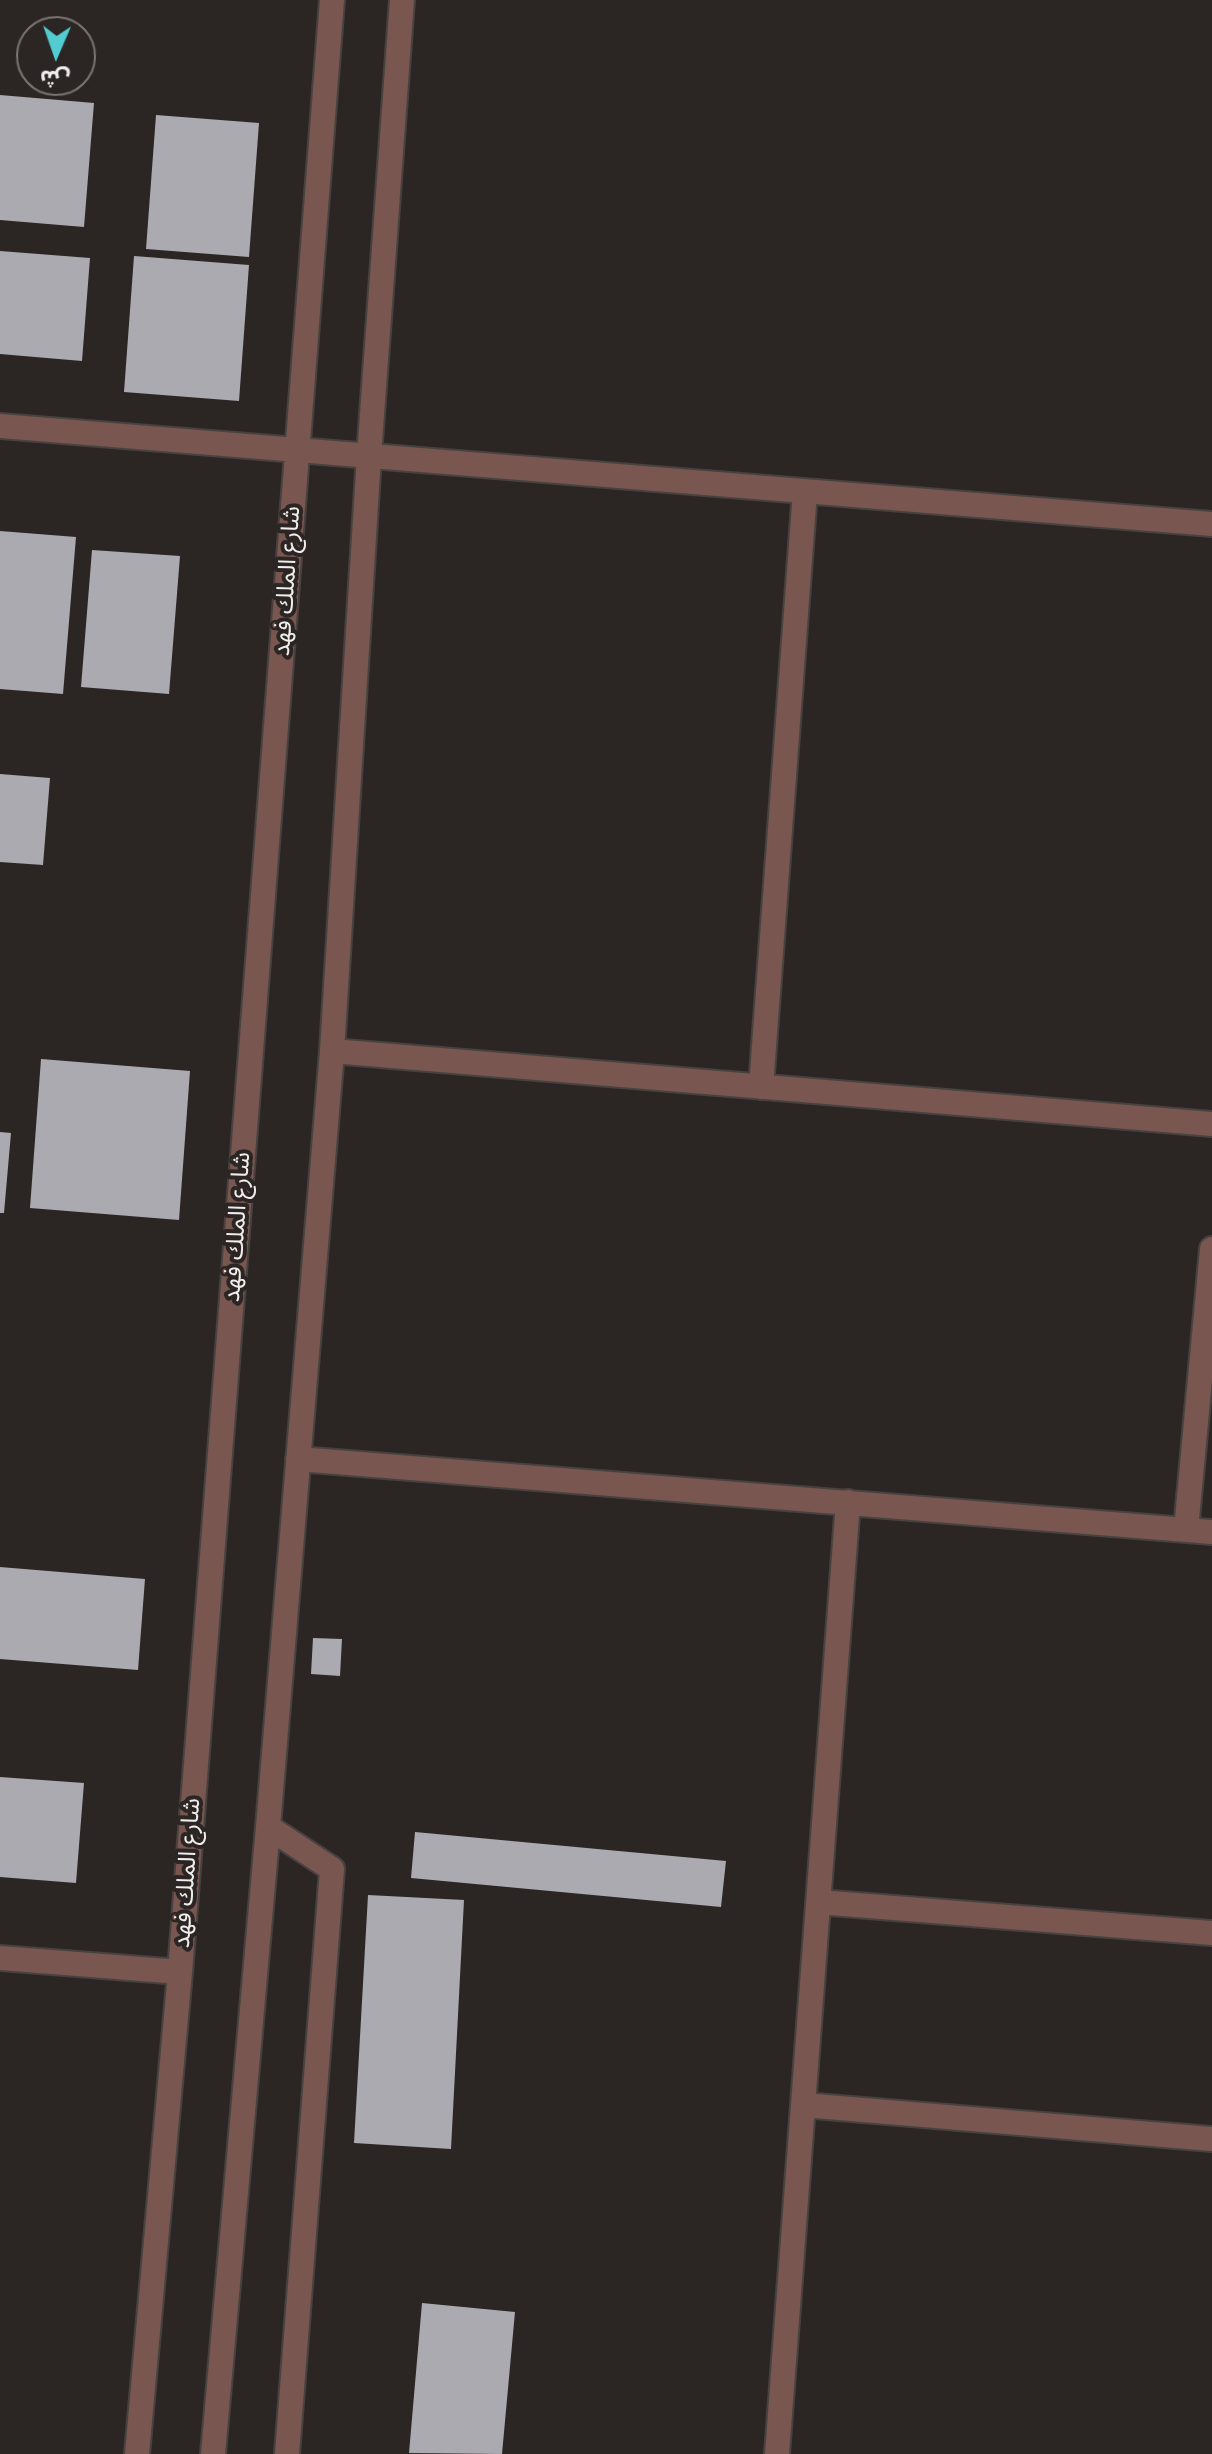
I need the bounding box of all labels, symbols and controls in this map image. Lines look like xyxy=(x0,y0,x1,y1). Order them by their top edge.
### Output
north arrow xyxy=(16,16,96,96)
text: ش xyxy=(40,62,71,95)
street label: شارع الملك فهد xyxy=(268,505,308,657)
street label: شارع الملك فهد xyxy=(218,1151,258,1303)
street label: شارع الملك فهد xyxy=(168,1797,208,1949)

